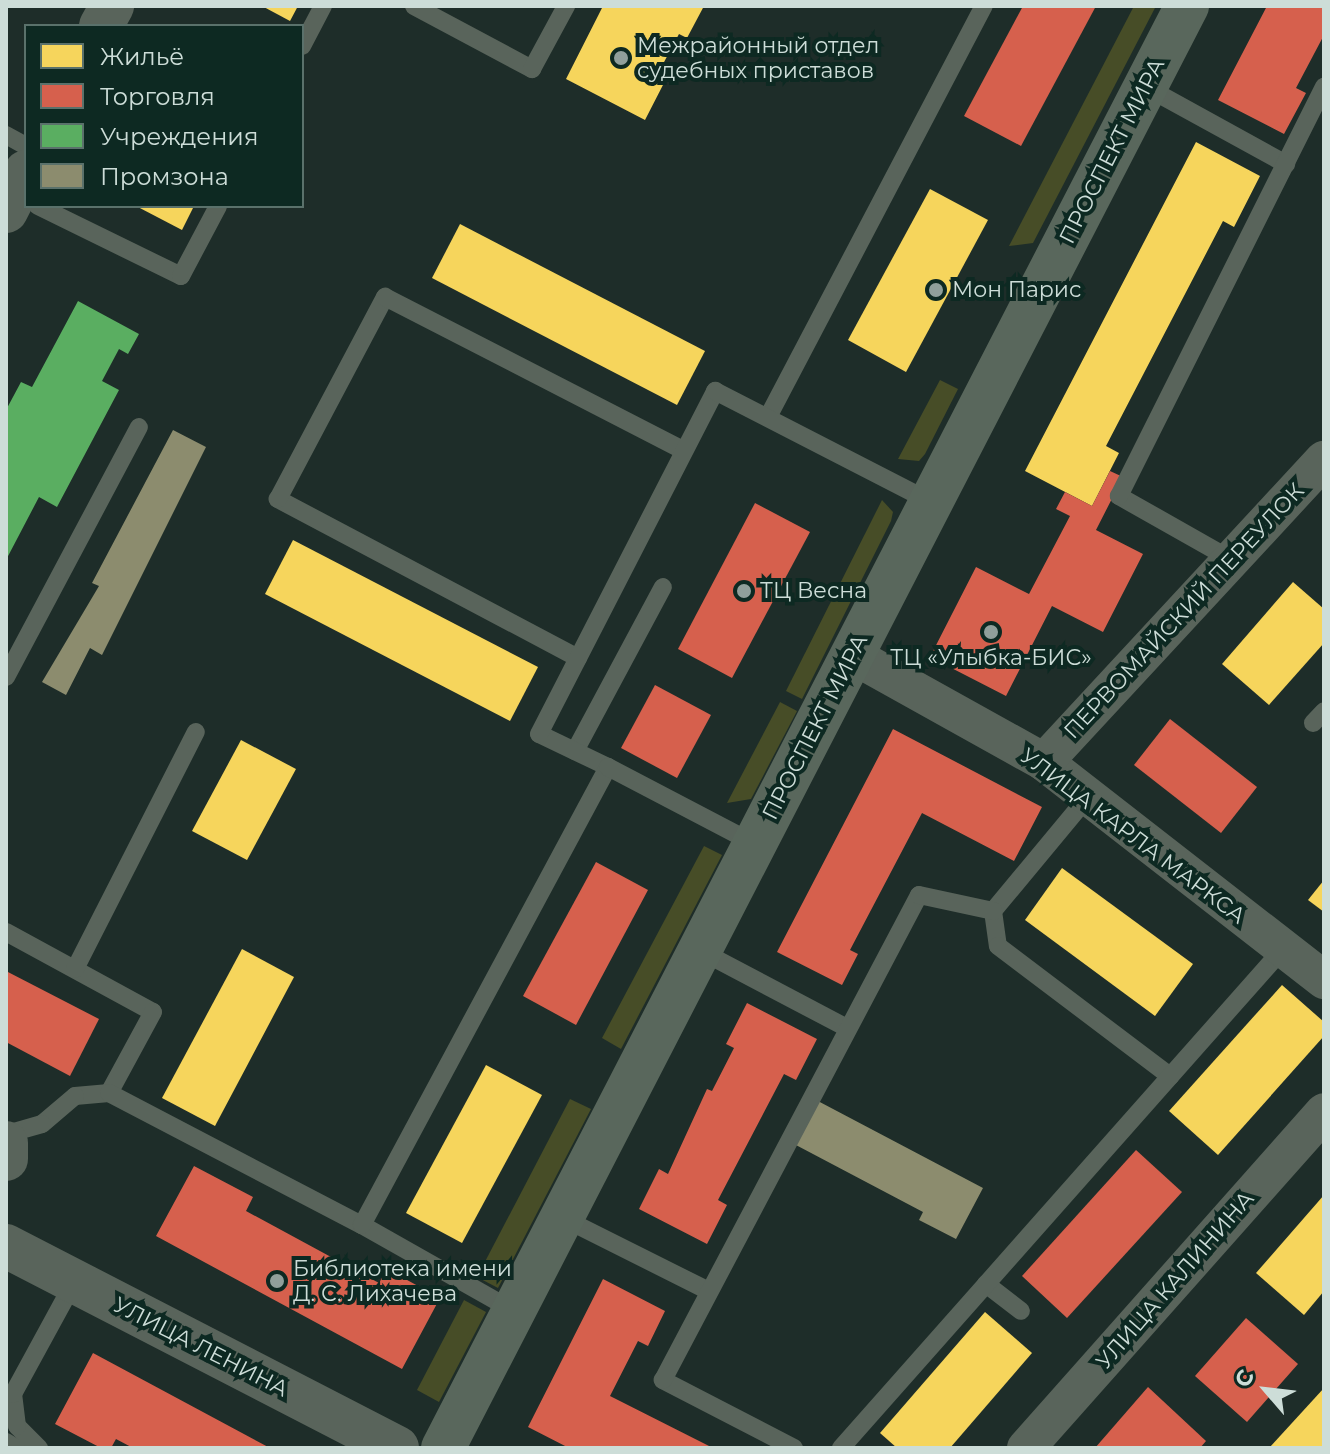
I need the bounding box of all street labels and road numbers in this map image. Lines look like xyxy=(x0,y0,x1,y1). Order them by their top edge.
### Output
street label: ПРОСПЕКТ МИРА xyxy=(1054,54,1170,248)
street label: ПЕРВОМАЙСКИЙ ПЕРЕУЛОК xyxy=(1058,478,1310,744)
street label: ПРОСПЕКТ МИРА xyxy=(757,630,873,824)
street label: УЛИЦА КАРЛА МАРКСА xyxy=(1015,743,1251,929)
street label: УЛИЦА КАЛИНИНА xyxy=(1090,1186,1260,1374)
street label: УЛИЦА ЛЕНИНА xyxy=(109,1292,293,1402)

